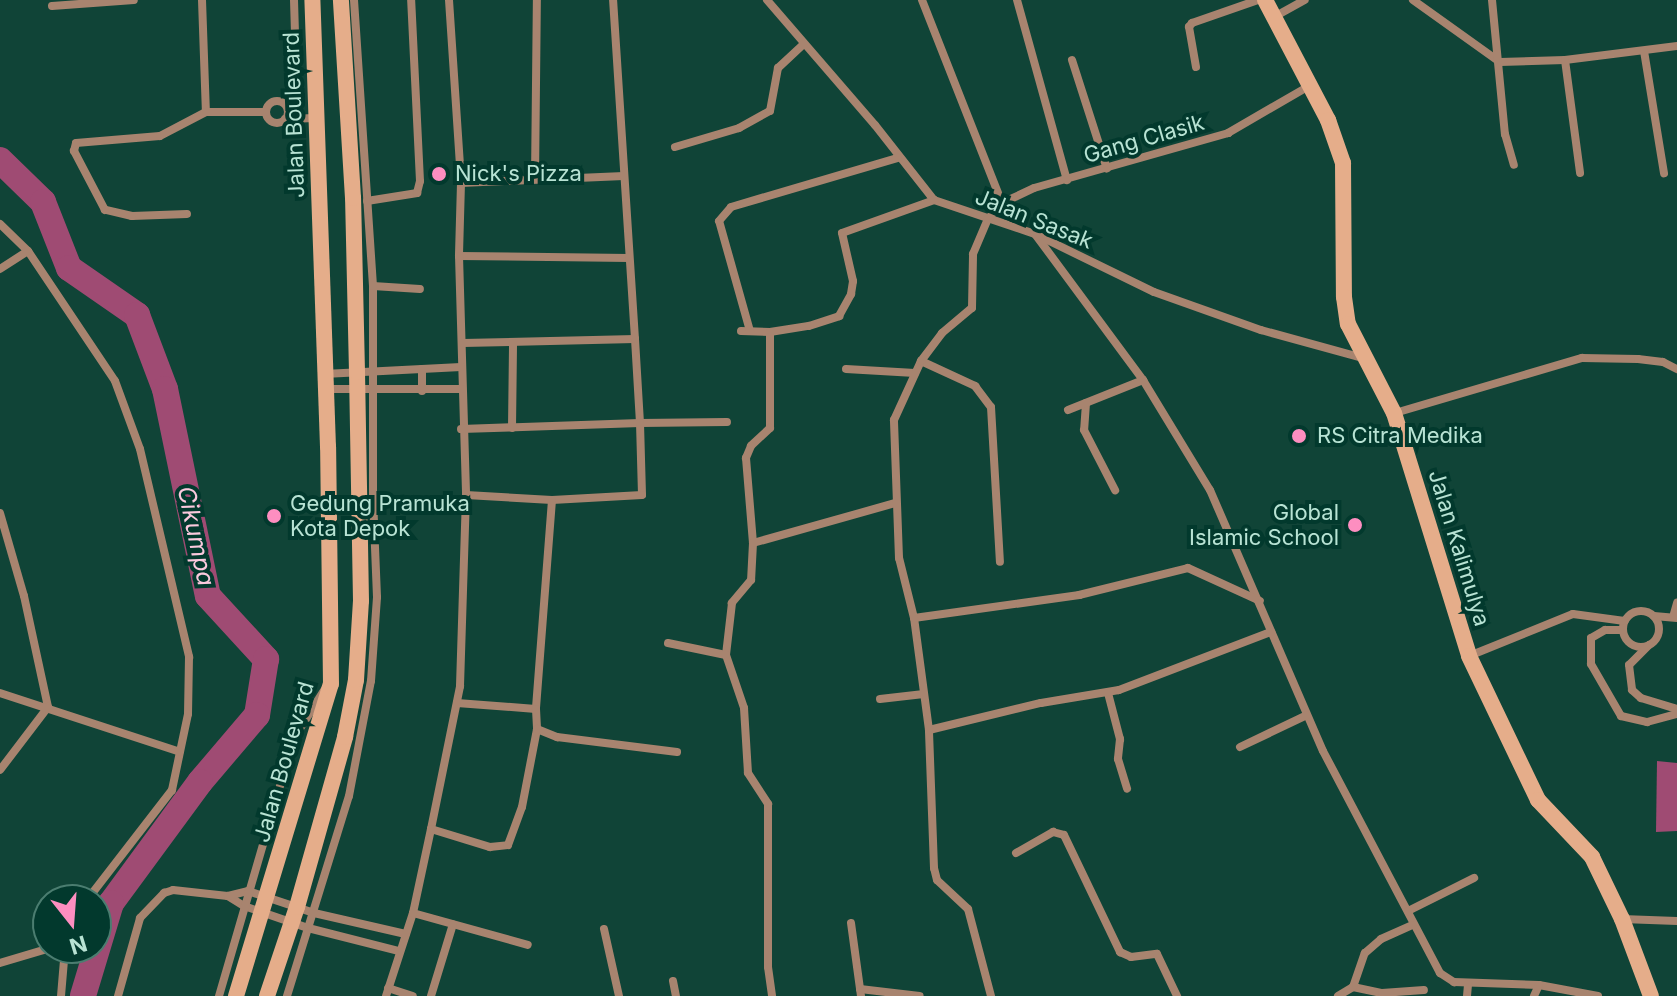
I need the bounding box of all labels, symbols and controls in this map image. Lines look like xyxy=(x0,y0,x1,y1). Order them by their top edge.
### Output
street label: Jalan Boulevard xyxy=(278,32,310,198)
street label: Gang Clasik xyxy=(1081,109,1207,169)
place label: Nick's Pizza xyxy=(455,161,582,187)
marker: Nick's Pizza xyxy=(430,165,448,183)
street label: Jalan Sasak xyxy=(971,183,1097,255)
place label: RS Citra Medika xyxy=(1317,423,1483,449)
marker: RS Citra Medika xyxy=(1288,425,1310,447)
street label: Jalan Kalimulya xyxy=(1423,467,1495,629)
water label: Cikumpa xyxy=(171,484,221,588)
place label: Gedung Pramuka Kota Depok xyxy=(290,490,470,542)
place label: Global Islamic School xyxy=(1189,499,1339,550)
marker: Gedung Pramuka Kota Depok xyxy=(265,507,283,525)
marker: Global Islamic School xyxy=(1346,516,1364,534)
street label: Jalan Boulevard xyxy=(248,679,320,845)
north arrow xyxy=(32,884,112,964)
text: N xyxy=(67,930,90,960)

